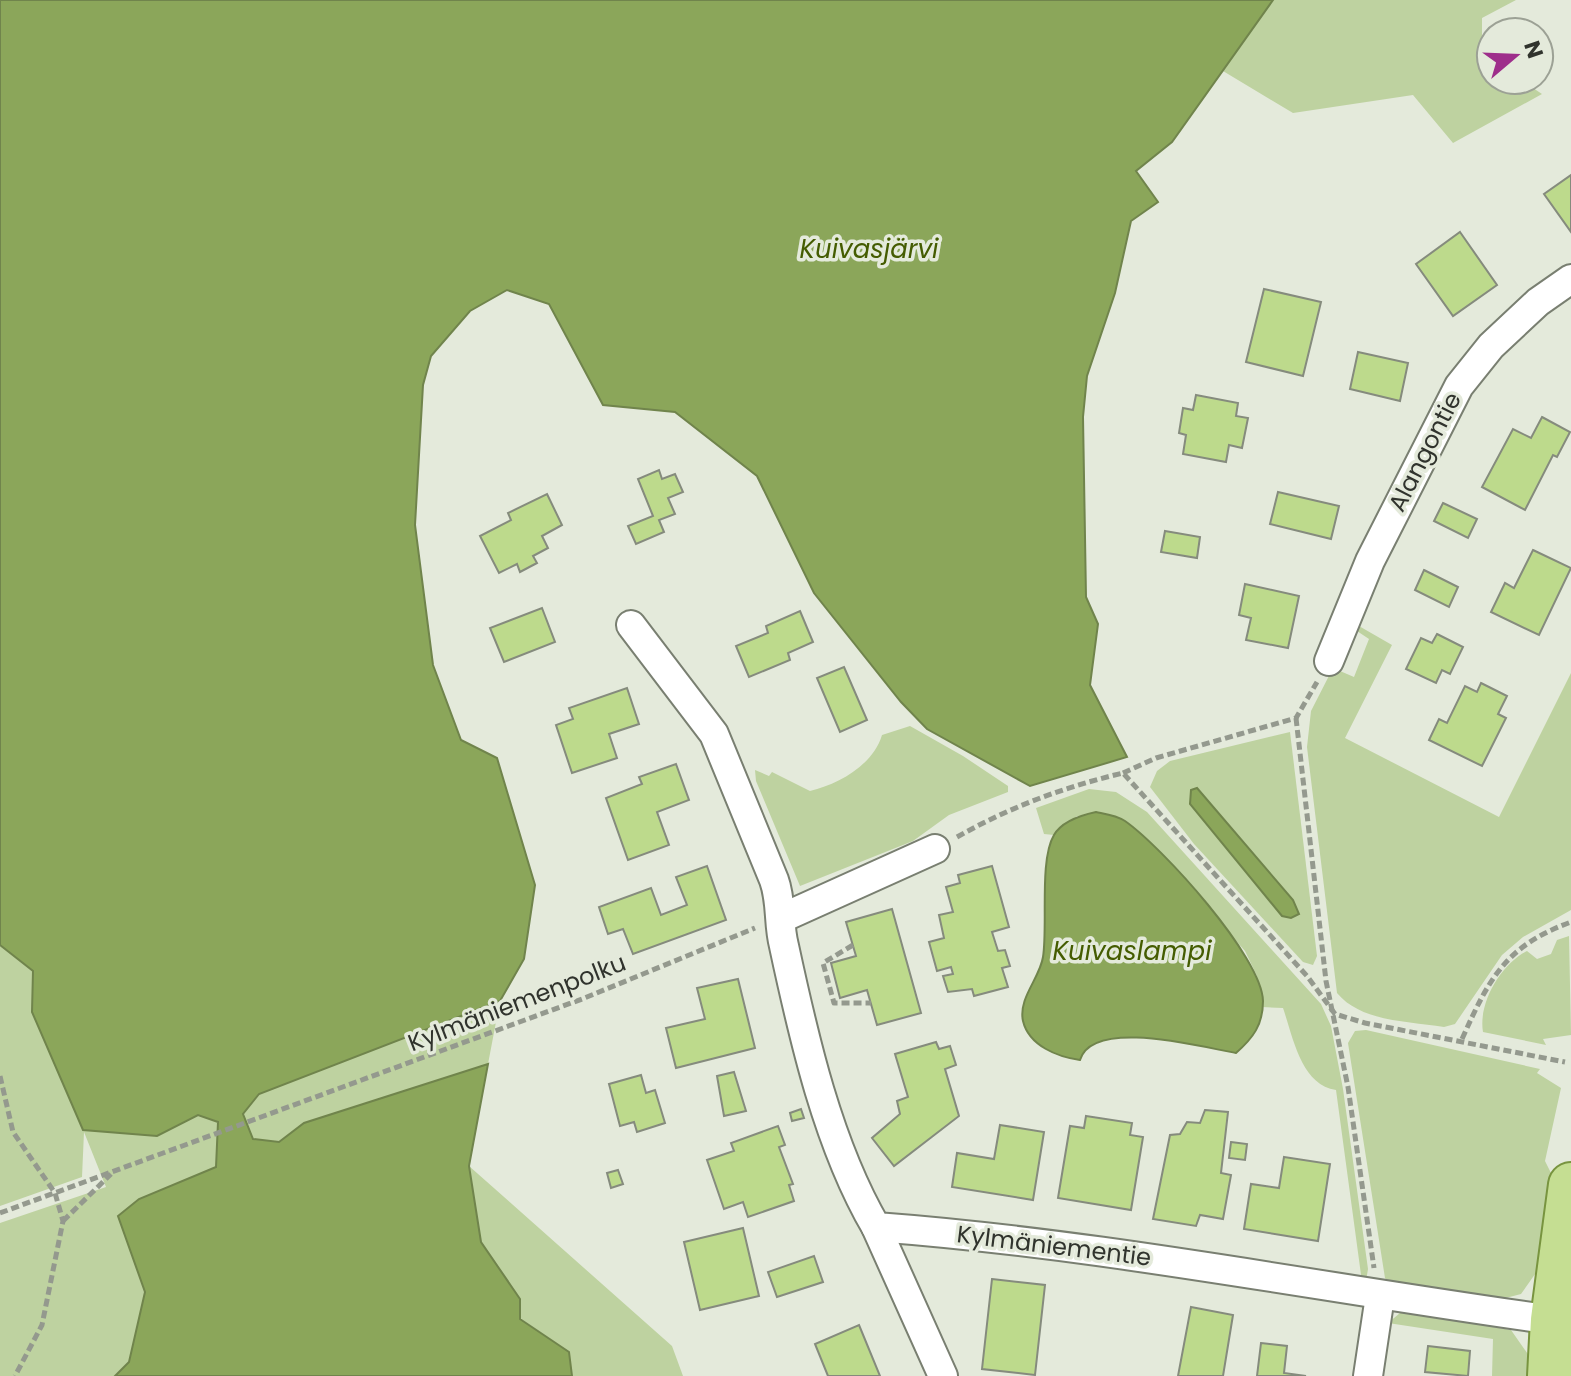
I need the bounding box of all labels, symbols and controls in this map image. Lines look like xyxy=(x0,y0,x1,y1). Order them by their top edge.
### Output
north arrow xyxy=(1475,16,1555,96)
text: N xyxy=(1516,37,1551,63)
water label: Kuivasjärvi xyxy=(799,231,939,267)
street label: Alangontie xyxy=(1380,386,1469,517)
water label: Kuivaslampi xyxy=(1052,933,1212,969)
street label: Kylmäniemenpolku xyxy=(403,946,631,1059)
street label: Kylmäniementie xyxy=(955,1217,1153,1274)

